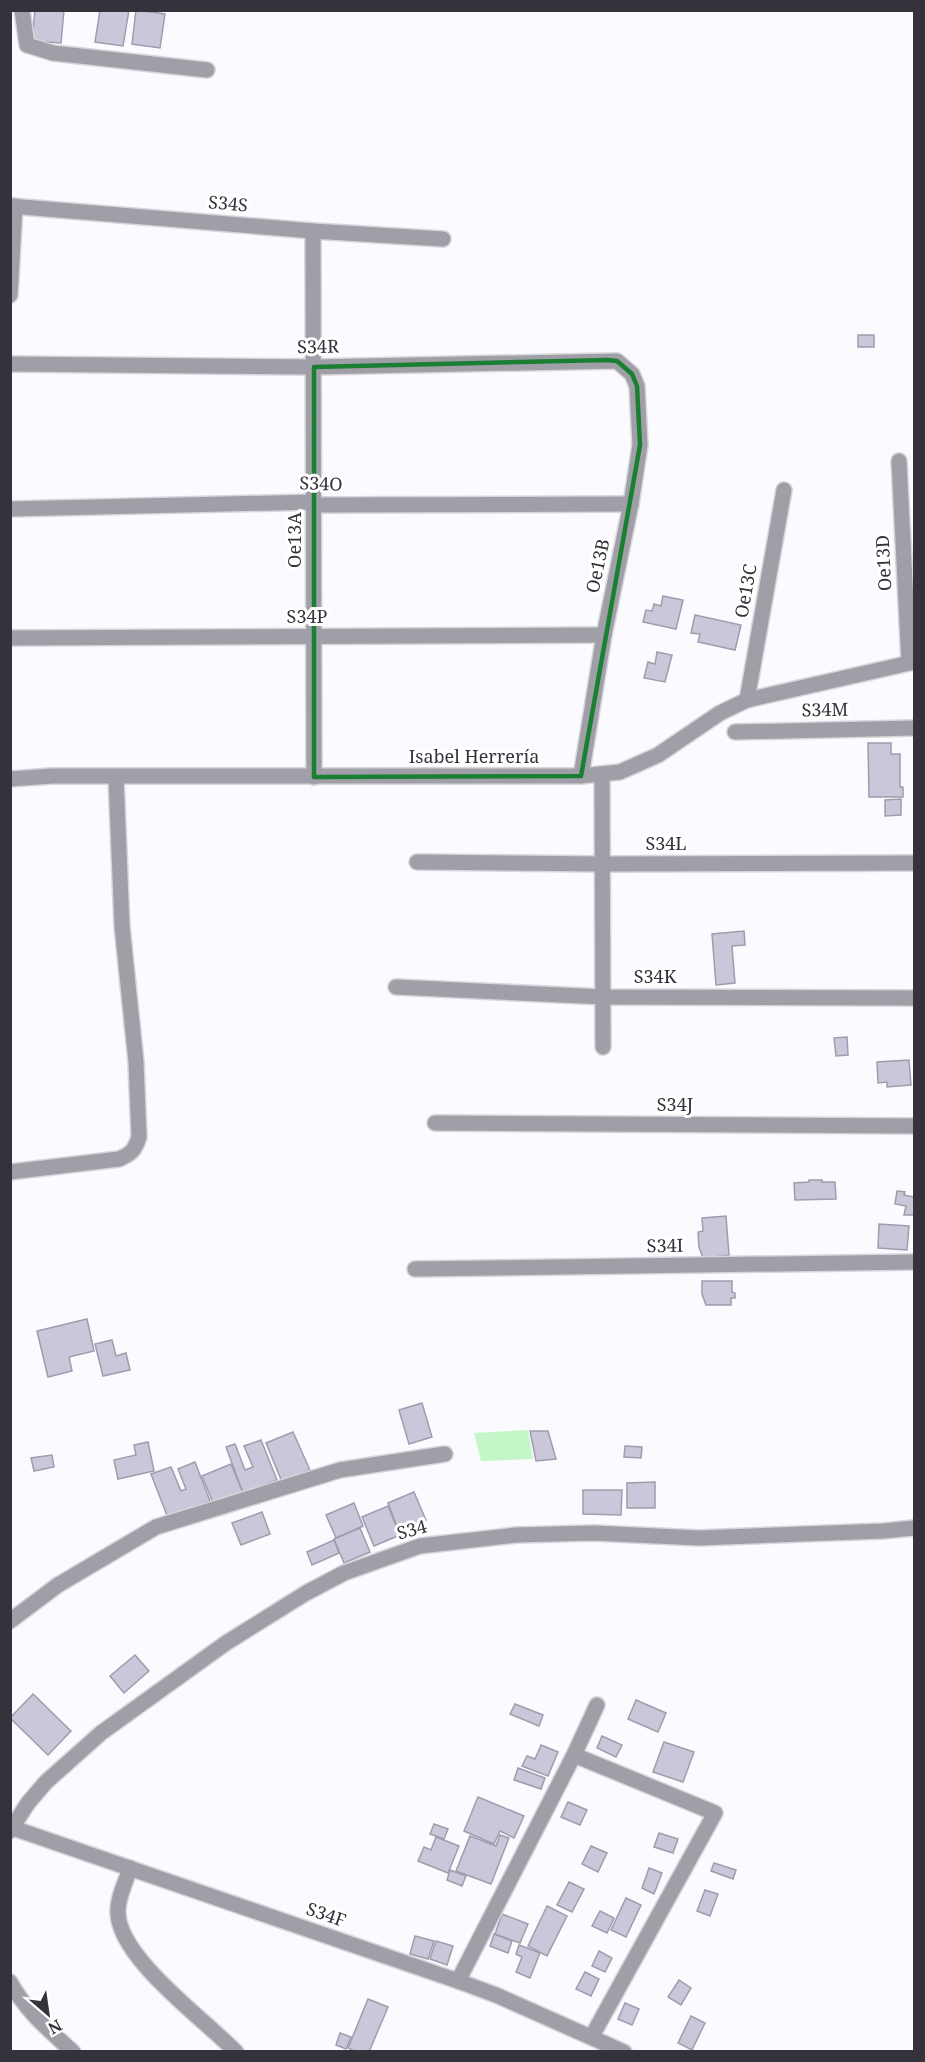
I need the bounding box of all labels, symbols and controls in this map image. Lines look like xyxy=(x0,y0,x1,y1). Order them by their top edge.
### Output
street label: S34S xyxy=(207,189,249,217)
street label: S34R xyxy=(297,334,339,358)
street label: S34O xyxy=(299,470,343,496)
street label: Oe13A xyxy=(282,512,306,568)
street label: Oe13D xyxy=(870,534,896,592)
street label: Oe13B xyxy=(580,536,614,595)
street label: Oe13C xyxy=(728,562,762,620)
street label: S34P xyxy=(287,604,328,628)
street label: S34M xyxy=(801,697,849,721)
street label: Isabel Herrería xyxy=(409,744,539,768)
street label: S34L xyxy=(645,831,687,855)
street label: S34K xyxy=(634,964,677,988)
street label: S34J xyxy=(657,1092,693,1116)
street label: S34I xyxy=(647,1233,683,1257)
street label: S34 xyxy=(394,1514,429,1544)
street label: S34F xyxy=(303,1896,349,1932)
north arrow xyxy=(18,1984,78,2044)
text: N xyxy=(44,2014,66,2040)

